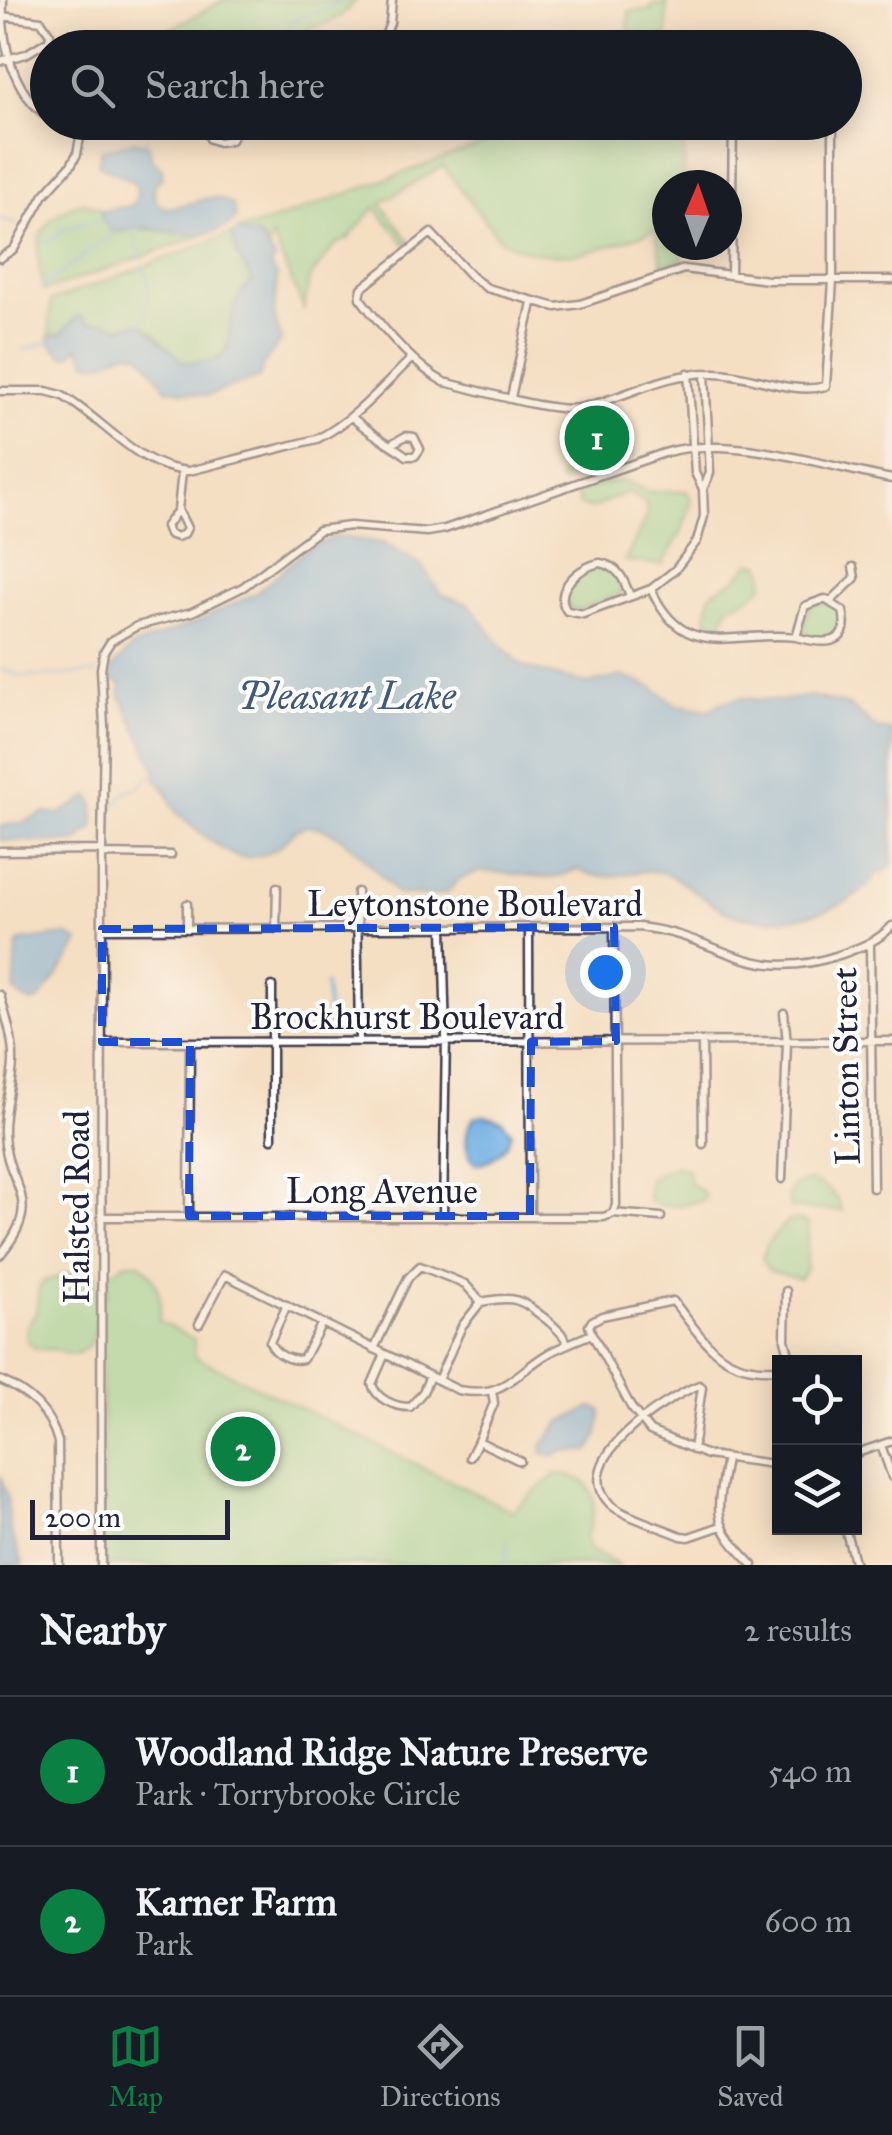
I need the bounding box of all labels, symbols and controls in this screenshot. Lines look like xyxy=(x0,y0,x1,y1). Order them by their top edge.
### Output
search box xyxy=(30,30,862,140)
icon: search xyxy=(65,58,120,113)
text: Search here xyxy=(145,62,325,108)
north arrow xyxy=(652,170,742,260)
pin: 1 xyxy=(564,400,630,476)
water label: Pleasant Lake xyxy=(238,673,457,719)
street label: Leytonstone Boulevard xyxy=(307,883,643,926)
your location xyxy=(580,947,631,998)
street label: Linton Street xyxy=(823,967,870,1165)
street label: Brockhurst Boulevard xyxy=(250,996,564,1039)
street label: Halsted Road xyxy=(56,1110,99,1304)
street label: Long Avenue xyxy=(286,1170,478,1213)
map controls xyxy=(772,1355,862,1535)
button: locate xyxy=(772,1355,862,1445)
pin: 2 xyxy=(210,1412,276,1486)
button: layers xyxy=(772,1445,862,1535)
scale bar xyxy=(30,1495,230,1540)
text: 200 m xyxy=(45,1500,121,1535)
text: Nearby xyxy=(40,1604,165,1656)
text: 2 results xyxy=(744,1611,852,1650)
text: Woodland Ridge Nature Preserve xyxy=(135,1729,648,1775)
text: 1 xyxy=(66,1752,79,1791)
text: 540 m xyxy=(768,1752,852,1791)
text: Park · Torrybrooke Circle xyxy=(135,1775,461,1814)
text: Karner Farm xyxy=(135,1879,337,1925)
text: 2 xyxy=(65,1902,80,1941)
text: 600 m xyxy=(765,1902,852,1941)
text: Park xyxy=(135,1925,193,1964)
tab: Map xyxy=(108,2019,163,2114)
tab: Directions xyxy=(380,2019,501,2114)
tab: Saved xyxy=(717,2019,784,2114)

